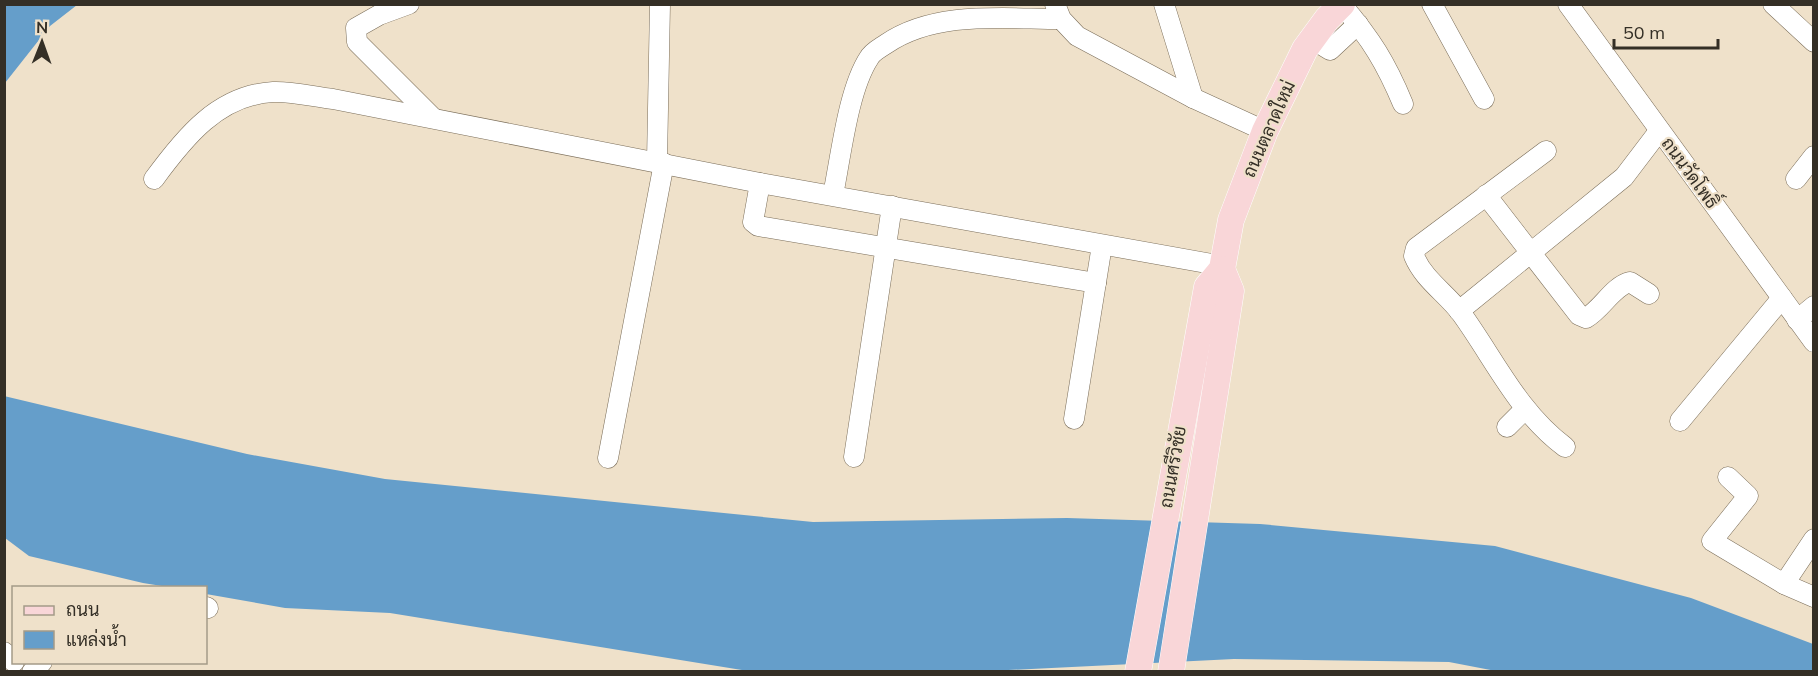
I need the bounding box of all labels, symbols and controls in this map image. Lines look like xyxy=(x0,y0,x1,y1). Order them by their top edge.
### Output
north arrow xyxy=(12,12,72,72)
scale bar xyxy=(1614,12,1718,50)
text: N xyxy=(36,17,48,37)
text: 50 m xyxy=(1623,21,1665,44)
street label: ถนนตลาดใหม่ xyxy=(1236,76,1300,181)
street label: ถนนวัดโพธิ์ xyxy=(1657,130,1728,213)
street label: ถนนศรีวิชัย xyxy=(1153,424,1191,510)
legend xyxy=(12,586,207,664)
text: ถนน xyxy=(66,598,99,621)
text: แหล่งน้ำ xyxy=(66,624,127,651)

